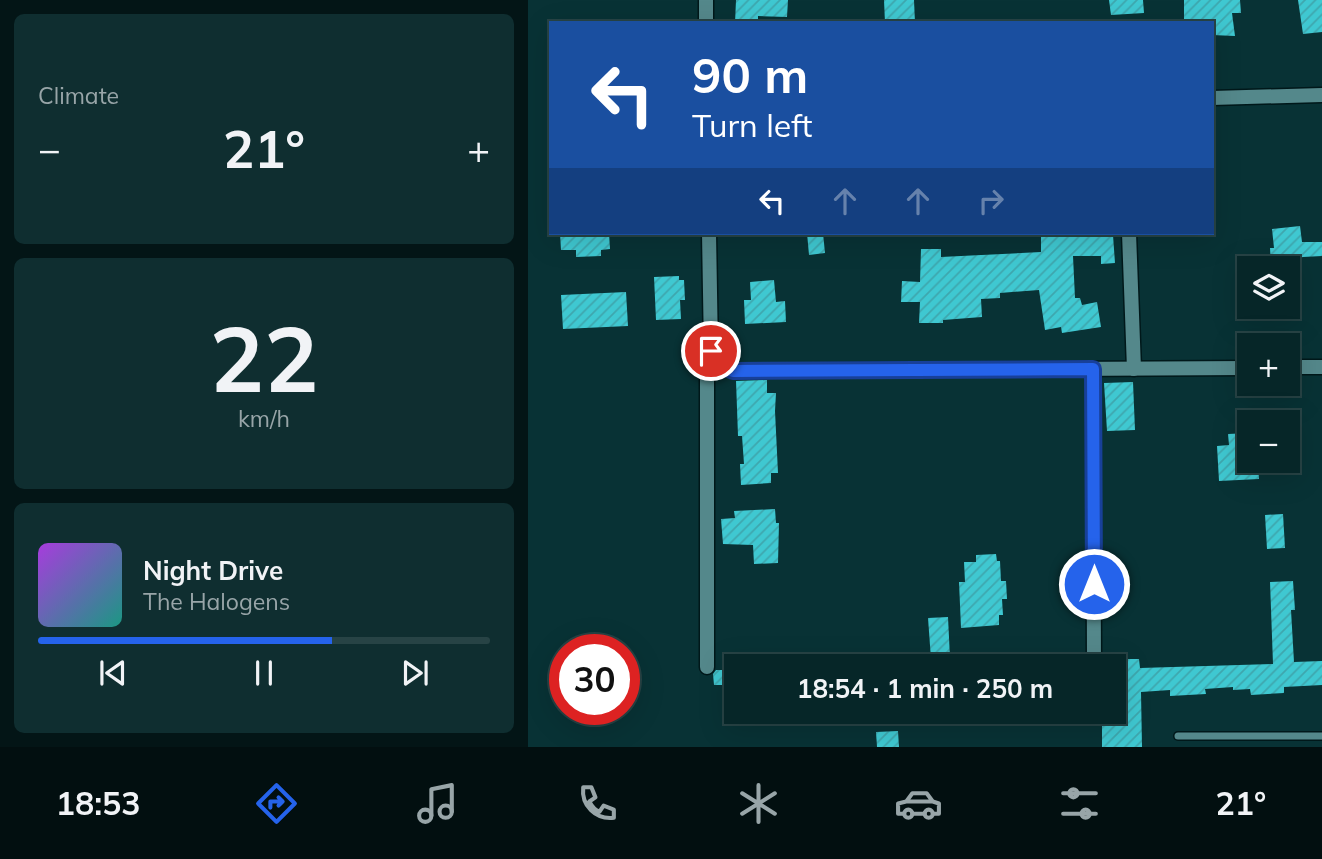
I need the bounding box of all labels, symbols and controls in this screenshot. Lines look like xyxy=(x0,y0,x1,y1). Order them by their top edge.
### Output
text: 90 m xyxy=(692,44,808,105)
icon: left xyxy=(577,49,668,140)
text: Climate xyxy=(38,81,119,110)
text: Turn left xyxy=(692,105,812,145)
text: 21° xyxy=(223,116,305,181)
text: − xyxy=(38,125,61,173)
text: + xyxy=(467,125,490,173)
icon: left xyxy=(753,182,791,220)
icon: ahead xyxy=(826,182,864,220)
icon: ahead xyxy=(899,182,937,220)
icon: right xyxy=(972,182,1010,220)
map controls xyxy=(1237,256,1300,473)
button: layers xyxy=(1237,256,1300,319)
text: 22 xyxy=(209,301,319,415)
pin xyxy=(681,321,741,381)
icon: arrive xyxy=(692,332,730,370)
button: + xyxy=(1237,333,1300,396)
text: km/h xyxy=(238,404,290,433)
button: − xyxy=(1237,410,1300,473)
position arrow xyxy=(1057,547,1131,621)
text: Night Drive xyxy=(143,554,283,587)
text: The Halogens xyxy=(143,587,290,616)
speed limit sign: 30 xyxy=(549,634,640,725)
icon: previous xyxy=(94,654,132,692)
icon: pause xyxy=(245,654,283,692)
icon: next xyxy=(396,654,434,692)
text: 18:54 · 1 min · 250 m xyxy=(797,672,1053,705)
icon: directions xyxy=(252,779,301,828)
icon: music xyxy=(413,779,462,828)
icon: phone xyxy=(573,779,622,828)
icon: climate xyxy=(734,779,783,828)
icon: car xyxy=(894,779,943,828)
icon: filters xyxy=(1055,779,1104,828)
text: 18:53 xyxy=(56,783,141,823)
text: 21° xyxy=(1216,783,1266,823)

